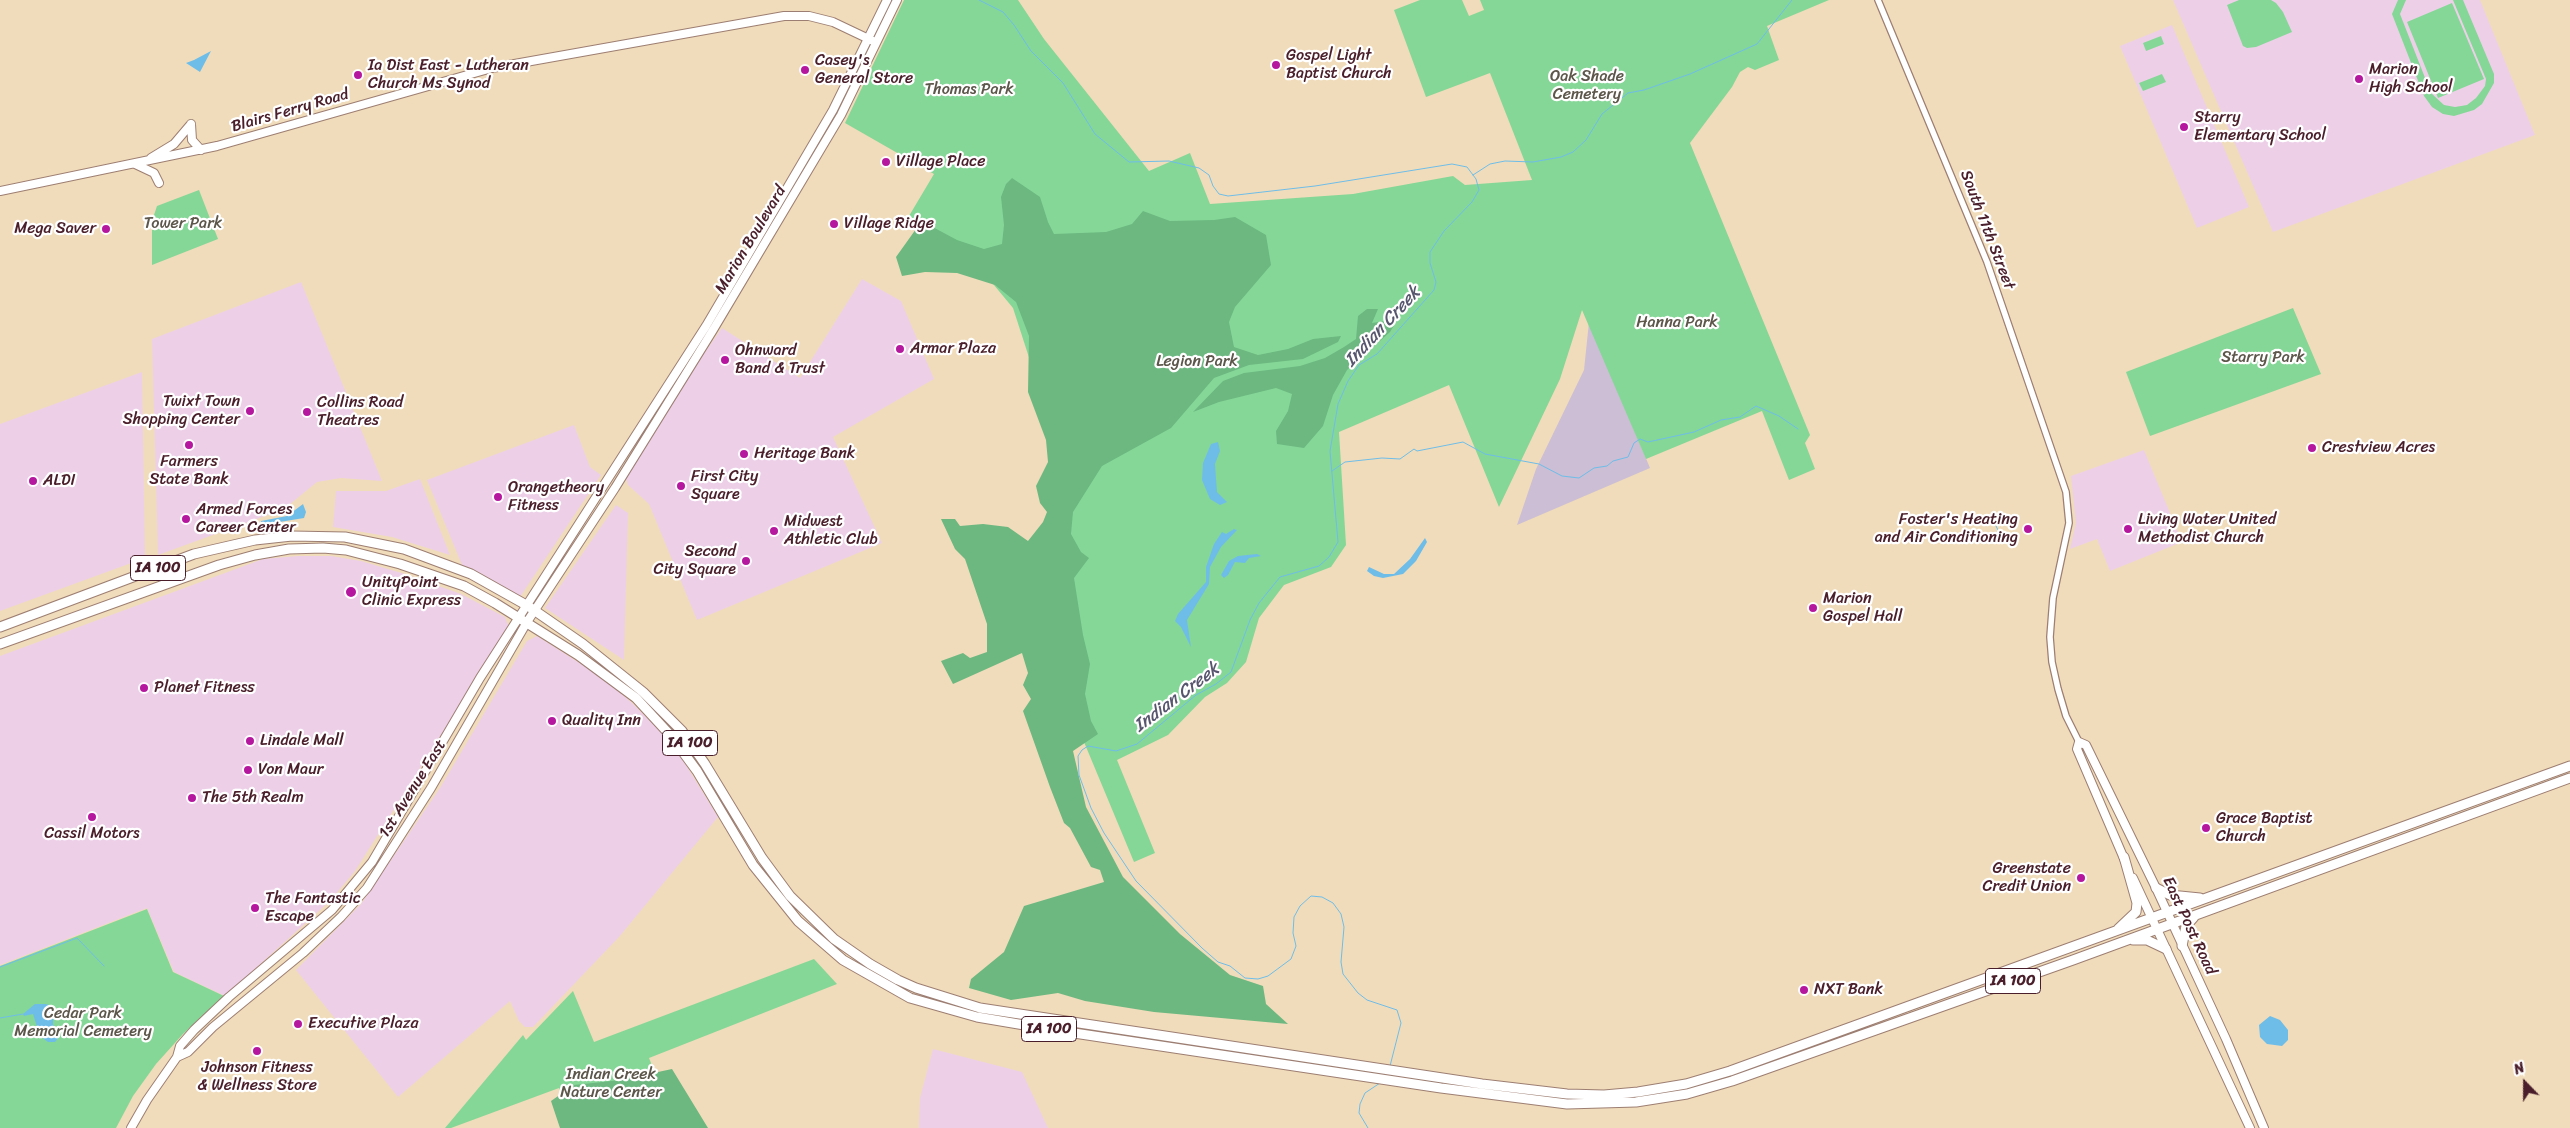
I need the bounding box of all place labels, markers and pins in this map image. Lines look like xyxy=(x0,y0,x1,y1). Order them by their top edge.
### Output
place label: Gospel Light Baptist Church xyxy=(1286,46,1392,84)
place label: Casey's General Store xyxy=(815,51,913,89)
place label: Ia Dist East - Lutheran Church Ms Synod xyxy=(368,56,529,94)
marker: Gospel Light Baptist Church xyxy=(1270,59,1282,71)
place label: Marion High School xyxy=(2369,60,2453,98)
marker: Casey's General Store xyxy=(799,64,811,76)
marker: Ia Dist East - Lutheran Church Ms Synod xyxy=(352,69,364,81)
marker: Marion High School xyxy=(2353,73,2365,85)
place label: Starry Elementary School xyxy=(2194,108,2326,146)
marker: Starry Elementary School xyxy=(2178,121,2190,133)
place label: Village Place xyxy=(896,152,986,172)
marker: Village Place xyxy=(880,156,892,168)
place label: Village Ridge xyxy=(844,214,934,234)
marker: Village Ridge xyxy=(828,218,840,230)
place label: Mega Saver xyxy=(14,219,96,239)
marker: Mega Saver xyxy=(100,223,112,235)
place label: Armar Plaza xyxy=(910,339,996,359)
place label: Ohnward Band & Trust xyxy=(735,341,825,379)
marker: Armar Plaza xyxy=(894,343,906,355)
marker: Ohnward Band & Trust xyxy=(719,354,731,366)
place label: Twixt Town Shopping Center xyxy=(123,392,240,430)
place label: Collins Road Theatres xyxy=(317,393,403,431)
marker: Twixt Town Shopping Center xyxy=(244,405,256,417)
marker: Collins Road Theatres xyxy=(301,406,313,418)
place label: Crestview Acres xyxy=(2322,438,2435,458)
marker: Farmers State Bank xyxy=(183,439,195,451)
marker: Crestview Acres xyxy=(2306,442,2318,454)
place label: Heritage Bank xyxy=(754,444,855,464)
marker: Heritage Bank xyxy=(738,448,750,460)
place label: Farmers State Bank xyxy=(149,452,229,490)
place label: First City Square xyxy=(691,467,758,505)
place label: ALDI xyxy=(43,471,75,491)
marker: ALDI xyxy=(27,475,39,487)
place label: Orangetheory Fitness xyxy=(508,478,604,516)
marker: First City Square xyxy=(675,480,687,492)
marker: Orangetheory Fitness xyxy=(492,491,504,503)
place label: Armed Forces Career Center xyxy=(196,500,296,538)
place label: Foster's Heating and Air Conditioning xyxy=(1875,510,2018,548)
place label: Living Water United Methodist Church xyxy=(2138,510,2276,548)
place label: Midwest Athletic Club xyxy=(784,512,878,550)
marker: Armed Forces Career Center xyxy=(180,513,192,525)
marker: Foster's Heating and Air Conditioning xyxy=(2022,523,2034,535)
marker: Living Water United Methodist Church xyxy=(2122,523,2134,535)
marker: Midwest Athletic Club xyxy=(768,525,780,537)
place label: Second City Square xyxy=(653,542,736,580)
marker: Second City Square xyxy=(740,555,752,567)
place label: UnityPoint Clinic Express xyxy=(362,573,461,611)
marker: UnityPoint Clinic Express xyxy=(344,585,358,599)
place label: Marion Gospel Hall xyxy=(1823,589,1902,627)
marker: Marion Gospel Hall xyxy=(1807,602,1819,614)
place label: Planet Fitness xyxy=(154,678,255,698)
marker: Planet Fitness xyxy=(138,682,150,694)
place label: Quality Inn xyxy=(562,711,641,731)
marker: Quality Inn xyxy=(546,715,558,727)
place label: Lindale Mall xyxy=(260,731,344,751)
marker: Lindale Mall xyxy=(244,735,256,747)
place label: Von Maur xyxy=(258,760,323,780)
marker: Von Maur xyxy=(242,764,254,776)
place label: The 5th Realm xyxy=(202,788,304,808)
marker: The 5th Realm xyxy=(186,792,198,804)
place label: Grace Baptist Church xyxy=(2216,809,2312,847)
marker: Cassil Motors xyxy=(86,811,98,823)
marker: Grace Baptist Church xyxy=(2200,822,2212,834)
place label: Cassil Motors xyxy=(44,824,140,844)
place label: Greenstate Credit Union xyxy=(1982,859,2071,897)
marker: Greenstate Credit Union xyxy=(2075,872,2087,884)
place label: The Fantastic Escape xyxy=(265,889,361,927)
marker: The Fantastic Escape xyxy=(249,902,261,914)
place label: NXT Bank xyxy=(1814,980,1883,1000)
marker: NXT Bank xyxy=(1798,984,1810,996)
place label: Executive Plaza xyxy=(308,1014,418,1034)
marker: Executive Plaza xyxy=(292,1018,304,1030)
marker: Johnson Fitness & Wellness Store xyxy=(251,1045,263,1057)
place label: Johnson Fitness & Wellness Store xyxy=(197,1058,317,1096)

